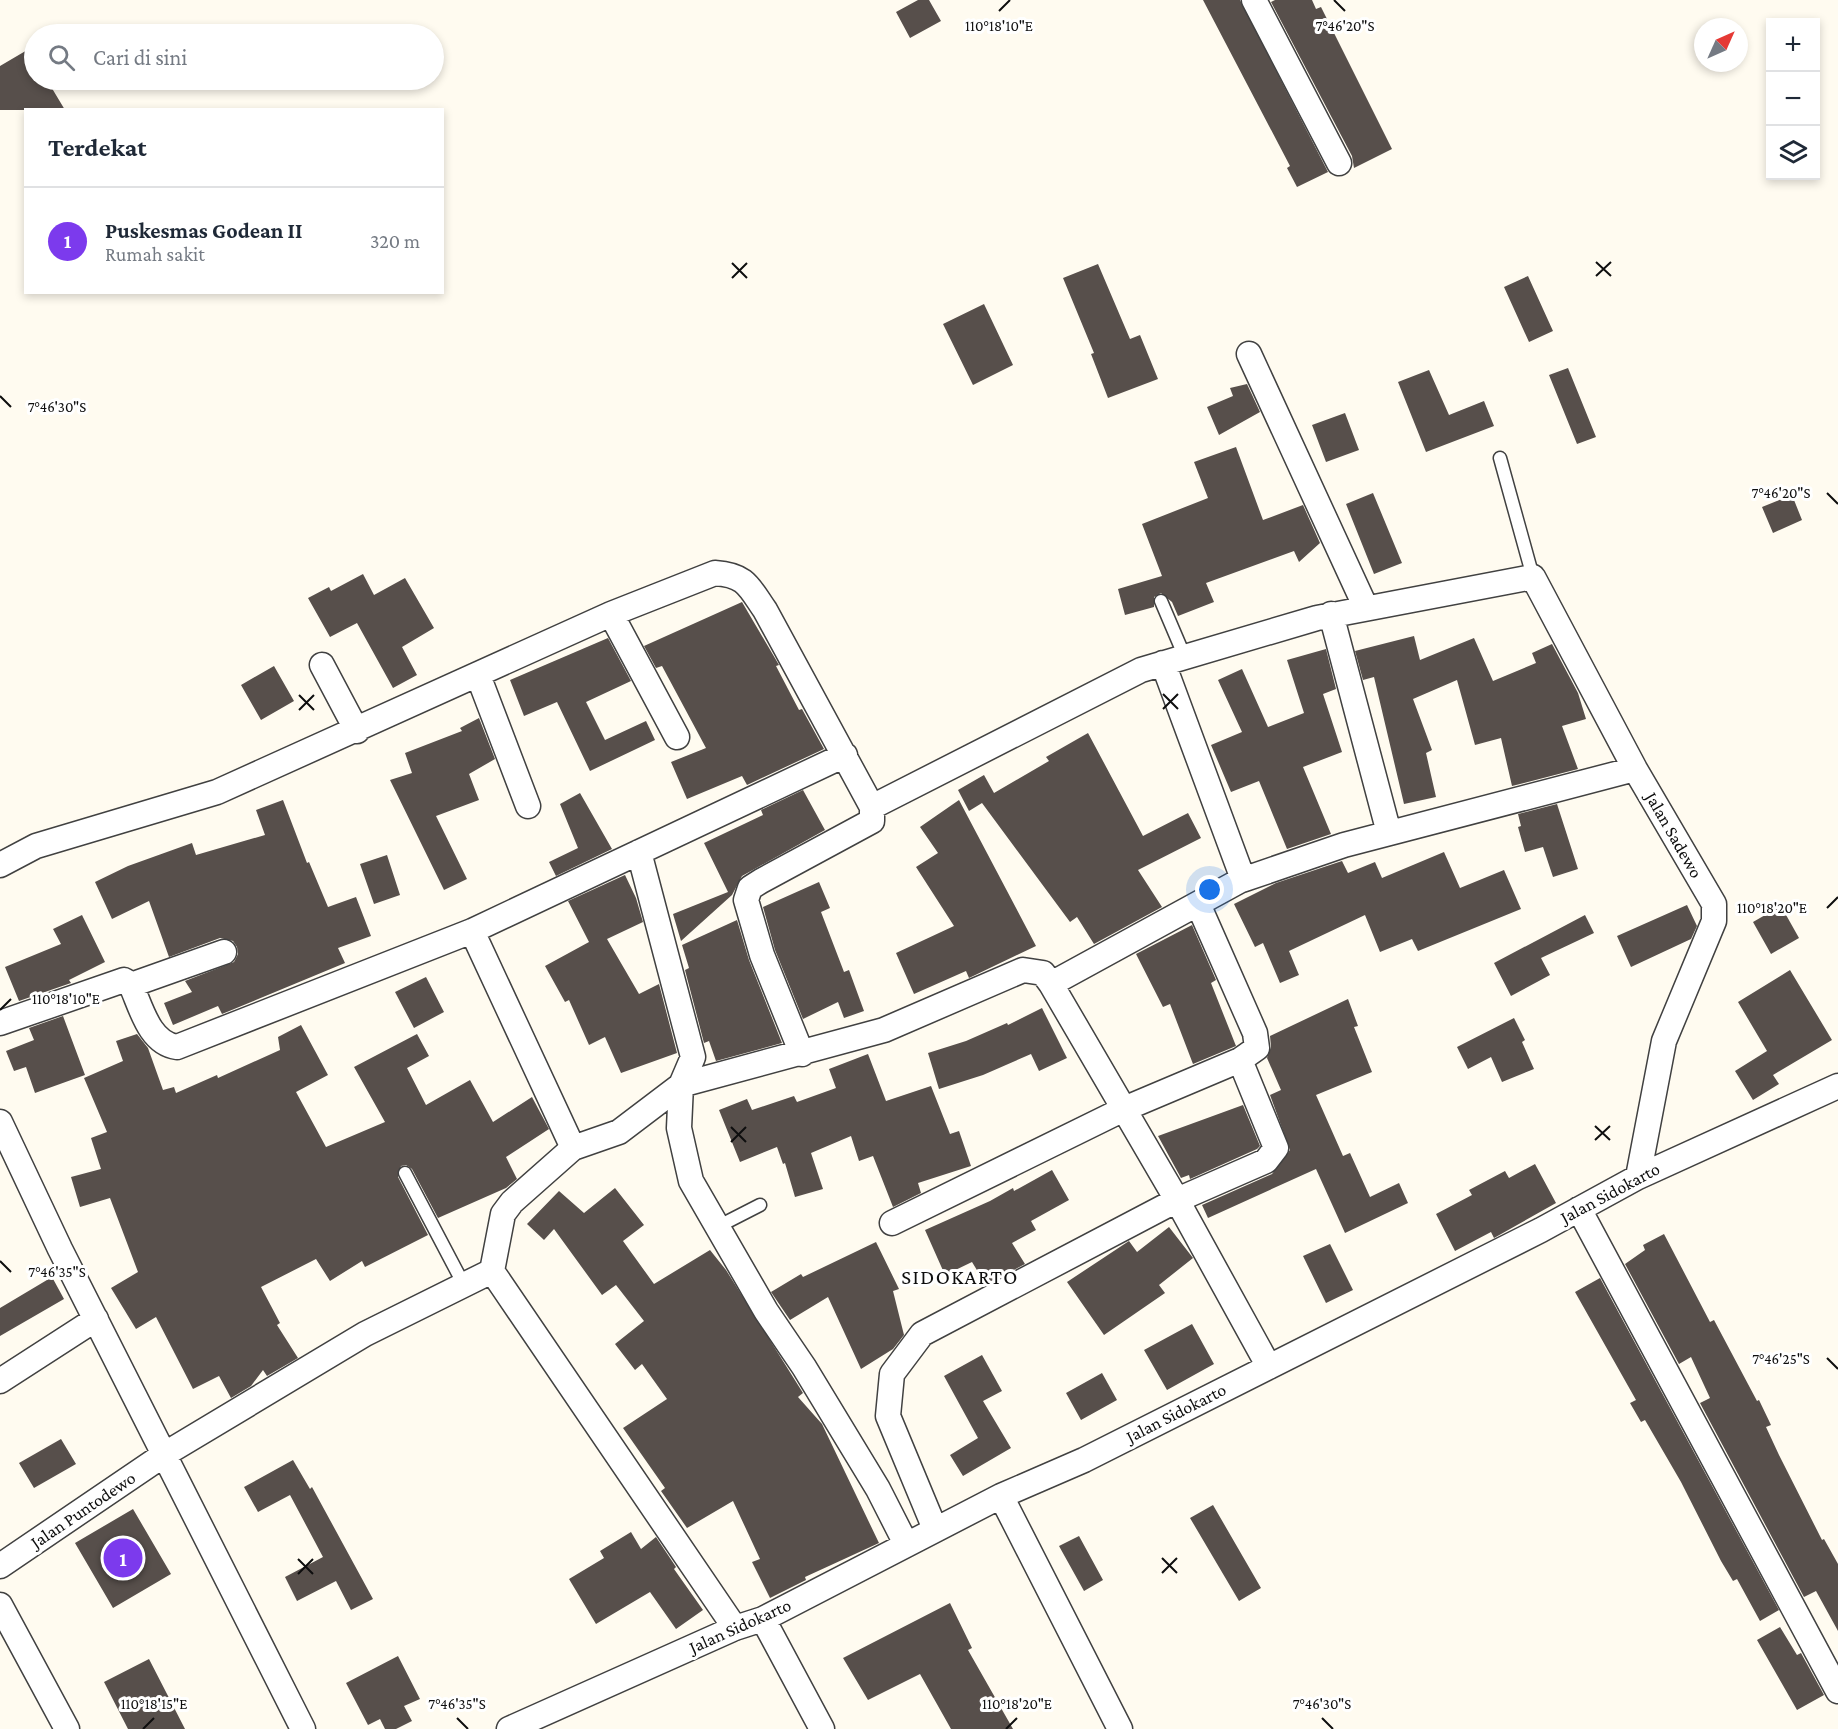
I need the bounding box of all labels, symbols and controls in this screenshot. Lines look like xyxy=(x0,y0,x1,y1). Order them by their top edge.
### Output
text: 110°18'10"E xyxy=(965,18,1033,34)
text: 7°46'20"S xyxy=(1316,18,1374,34)
north arrow xyxy=(1694,18,1748,72)
map controls xyxy=(1766,18,1820,180)
button: + xyxy=(1766,18,1820,72)
search box xyxy=(24,24,444,90)
icon: search xyxy=(45,41,78,74)
text: Cari di sini xyxy=(93,45,187,70)
button: − xyxy=(1766,72,1820,126)
button: layers xyxy=(1766,126,1820,180)
text: Terdekat xyxy=(48,133,147,162)
text: Puskesmas Godean II xyxy=(105,218,302,243)
text: 1 xyxy=(64,230,71,252)
text: 320 m xyxy=(370,230,420,252)
text: Rumah sakit xyxy=(105,243,205,265)
text: 7°46'30"S xyxy=(28,399,86,415)
text: 7°46'20"S xyxy=(1752,485,1810,501)
street label: Jalan Sadewo xyxy=(1640,787,1707,882)
your location xyxy=(1195,875,1224,904)
text: 110°18'20"E xyxy=(1737,900,1807,916)
text: 110°18'10"E xyxy=(32,991,100,1007)
street label: Jalan Sidokarto xyxy=(1555,1158,1663,1228)
text: 7°46'35"S xyxy=(28,1264,86,1280)
district label: SIDOKARTO xyxy=(901,1265,1019,1289)
text: 7°46'25"S xyxy=(1752,1351,1810,1367)
street label: Jalan Sidokarto xyxy=(1121,1379,1229,1448)
street label: Jalan Puntodewo xyxy=(25,1468,139,1554)
pin: 1 xyxy=(104,1536,142,1580)
street label: Jalan Sidokarto xyxy=(684,1595,794,1658)
text: 110°18'15"E xyxy=(121,1696,187,1712)
text: 7°46'35"S xyxy=(428,1696,486,1712)
text: 110°18'20"E xyxy=(982,1696,1052,1712)
text: 7°46'30"S xyxy=(1293,1696,1351,1712)

